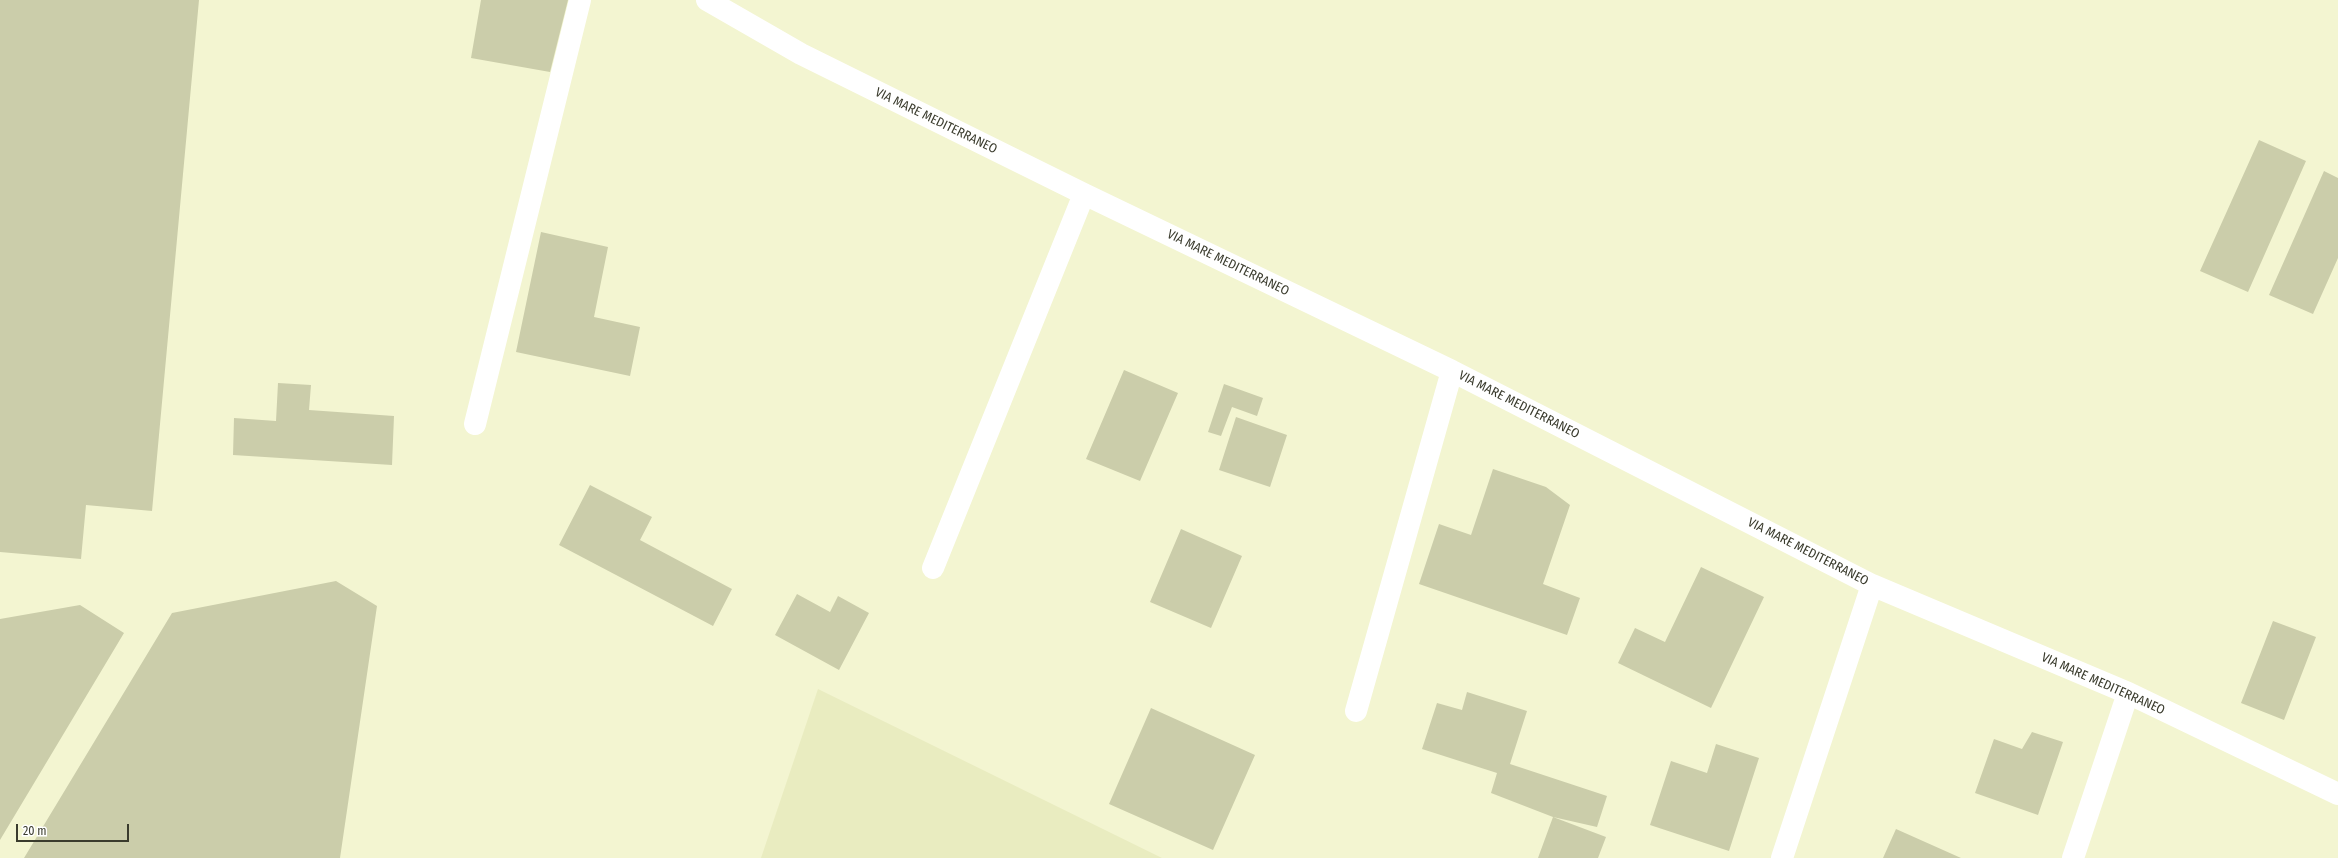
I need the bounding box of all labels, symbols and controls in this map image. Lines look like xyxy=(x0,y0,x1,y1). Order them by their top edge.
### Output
street label: VIA MARE MEDITERRANEO xyxy=(873,85,999,157)
street label: VIA MARE MEDITERRANEO xyxy=(1165,227,1291,299)
street label: VIA MARE MEDITERRANEO xyxy=(1456,368,1582,442)
street label: VIA MARE MEDITERRANEO xyxy=(1745,515,1871,589)
street label: VIA MARE MEDITERRANEO xyxy=(2039,650,2167,718)
scale bar xyxy=(18,816,131,842)
text: 20 m xyxy=(23,824,47,838)

